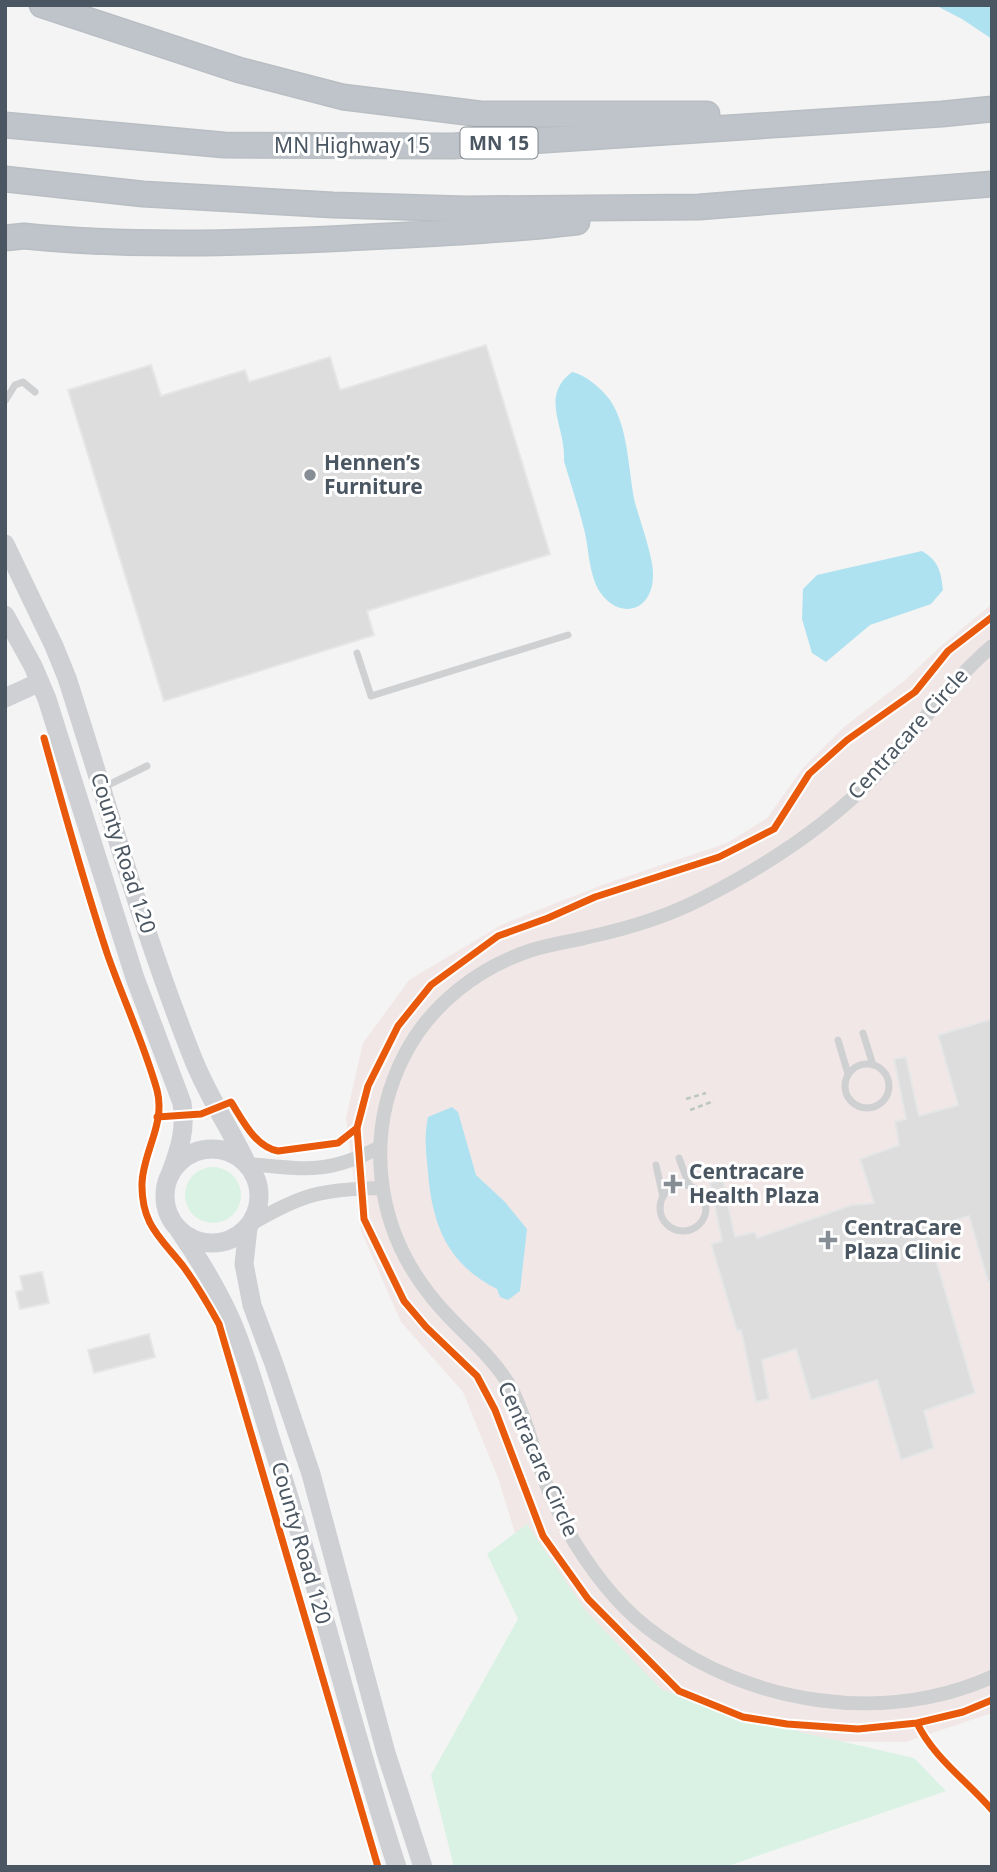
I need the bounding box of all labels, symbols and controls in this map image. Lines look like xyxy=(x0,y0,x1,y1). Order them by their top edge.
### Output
road number: MN 15 xyxy=(461,127,538,158)
street label: MN Highway 15 xyxy=(274,131,430,159)
place label: Hennen’s Furniture xyxy=(324,448,423,500)
marker: Hennen’s Furniture xyxy=(302,467,318,483)
street label: Centracare Circle xyxy=(841,662,974,805)
street label: County Road 120 xyxy=(85,769,163,937)
place label: Centracare Health Plaza xyxy=(689,1157,819,1209)
marker: Centracare Health Plaza xyxy=(663,1174,683,1194)
place label: CentraCare Plaza Clinic xyxy=(844,1213,962,1265)
marker: CentraCare Plaza Clinic xyxy=(818,1230,838,1250)
street label: Centracare Circle xyxy=(492,1376,586,1541)
street label: County Road 120 xyxy=(265,1458,339,1627)

